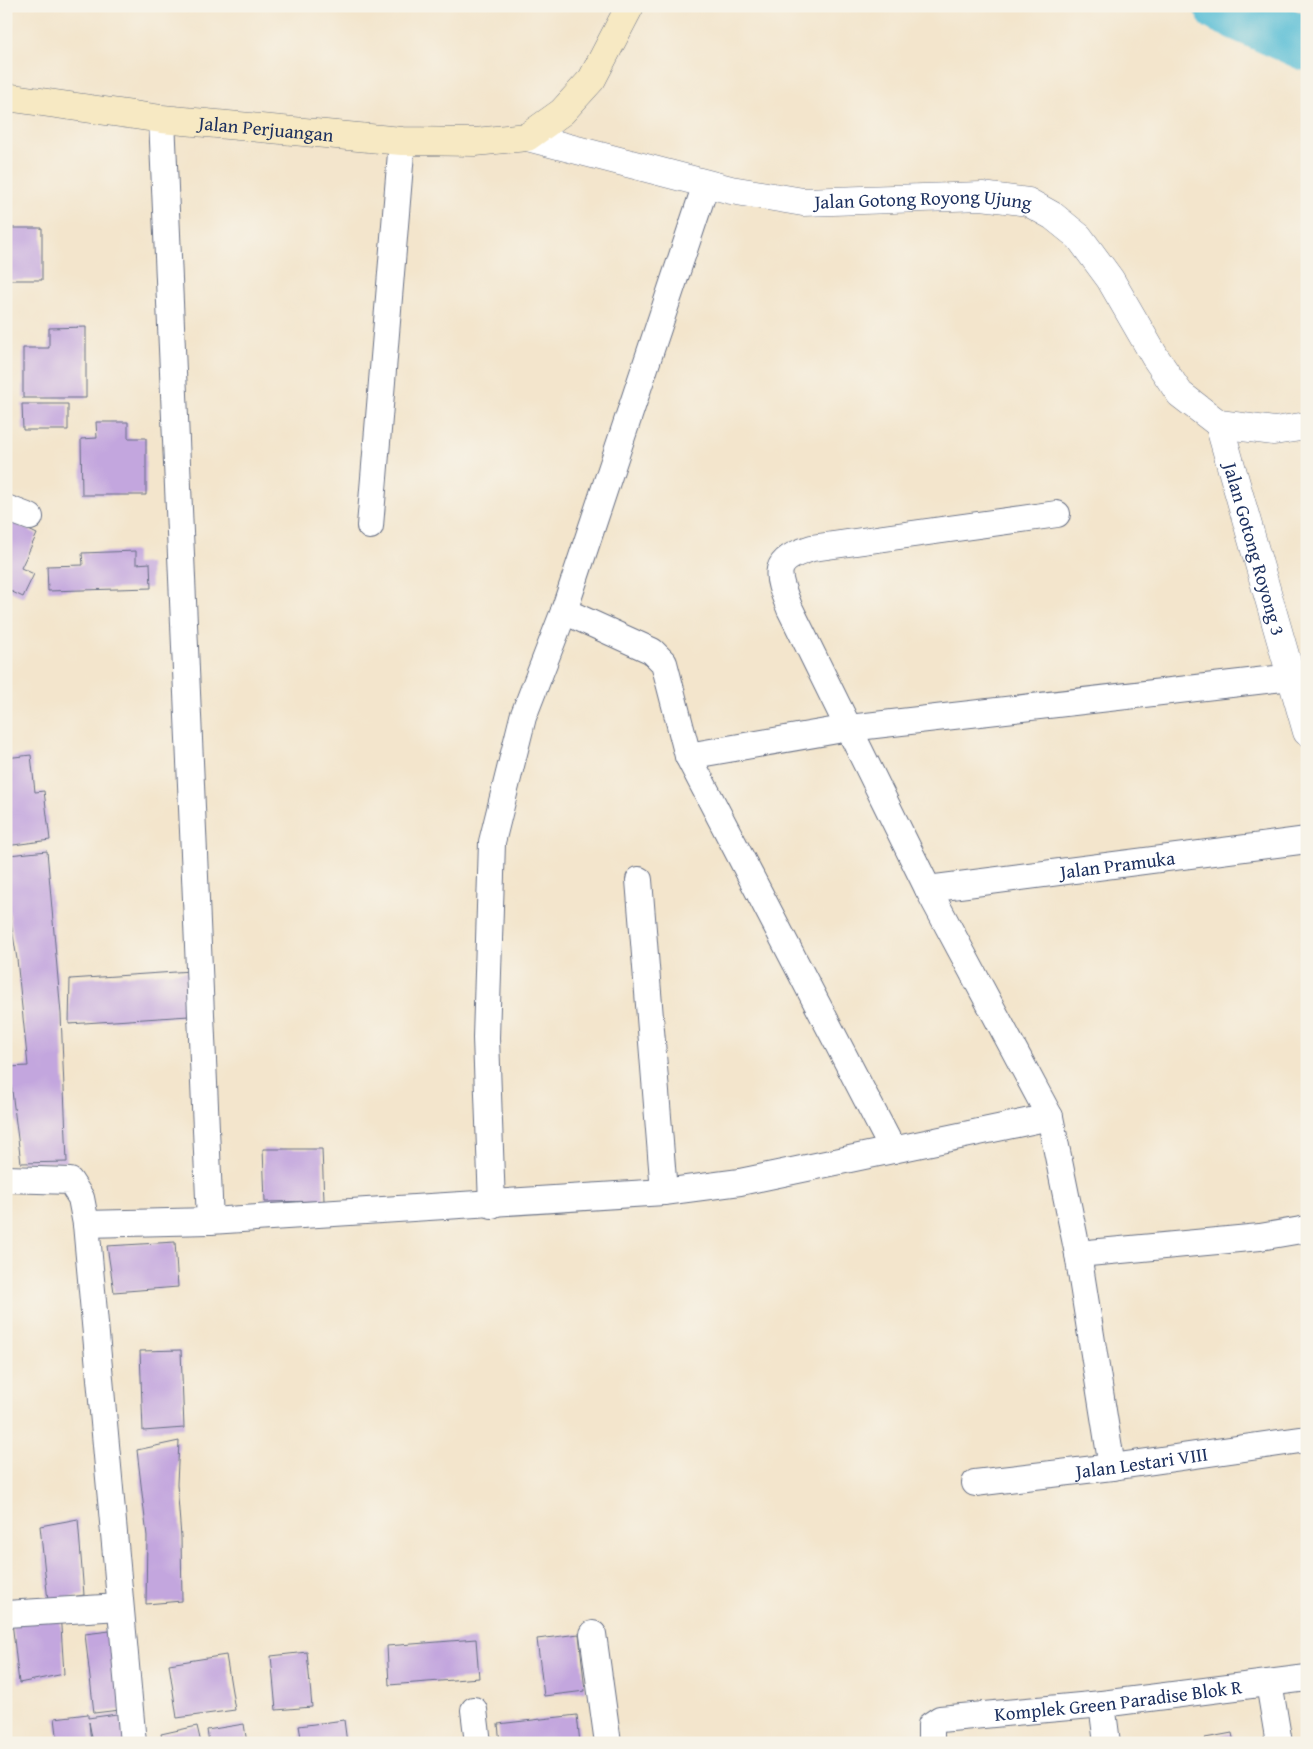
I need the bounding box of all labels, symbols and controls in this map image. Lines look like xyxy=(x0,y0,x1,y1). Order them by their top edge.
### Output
street label: Jalan Perjuangan xyxy=(195,108,335,149)
street label: Jalan Gotong Royong Ujung xyxy=(812,182,1034,216)
street label: Jalan Gotong Royong 3 xyxy=(1216,457,1293,639)
street label: Jalan Pramuka xyxy=(1056,843,1176,886)
street label: Jalan Lestari VIII xyxy=(1072,1439,1210,1485)
street label: Komplek Green Paradise Blok R xyxy=(993,1672,1244,1728)

